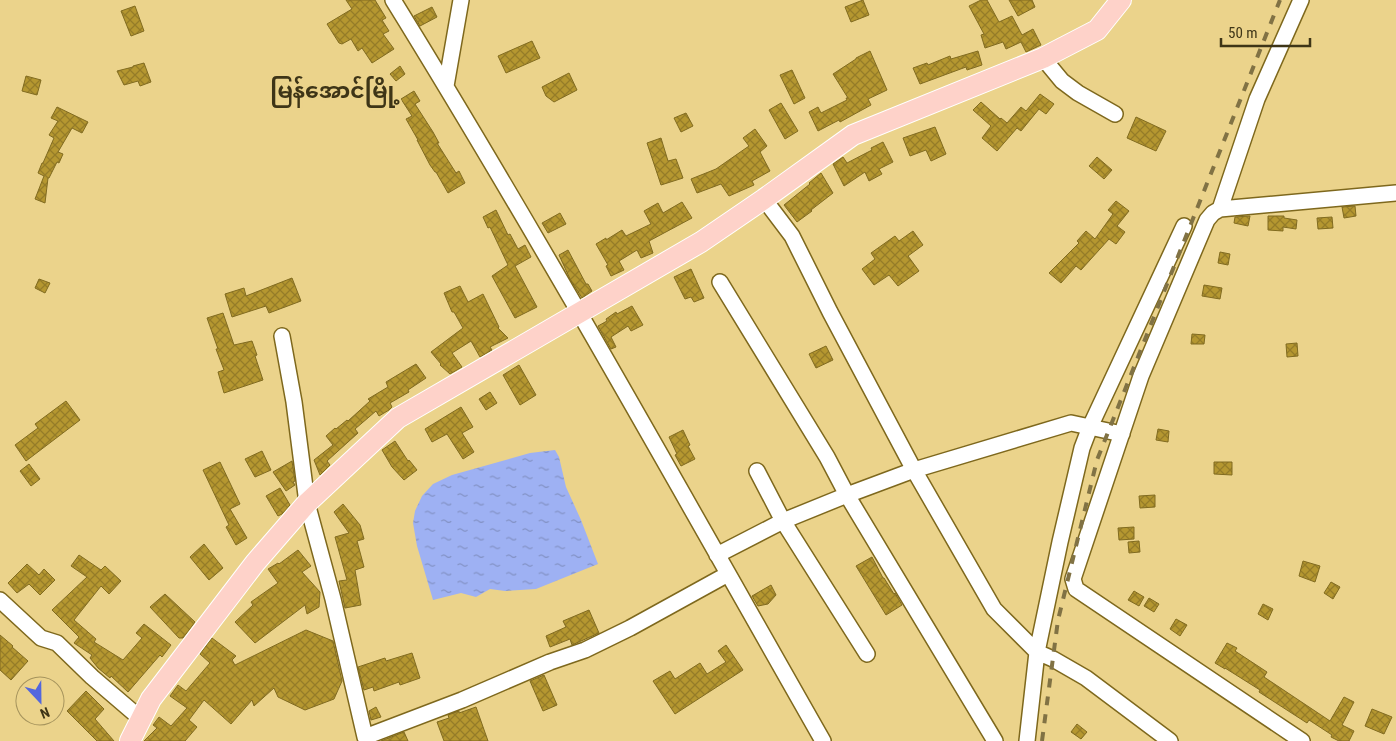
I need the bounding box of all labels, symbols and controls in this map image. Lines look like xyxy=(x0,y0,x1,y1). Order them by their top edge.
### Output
scale bar xyxy=(1221,15,1310,47)
text: 50 m xyxy=(1228,24,1258,42)
district label: မြန်အောင်မြို့ xyxy=(270,75,400,108)
north arrow xyxy=(15,676,65,726)
text: N xyxy=(38,704,52,722)

